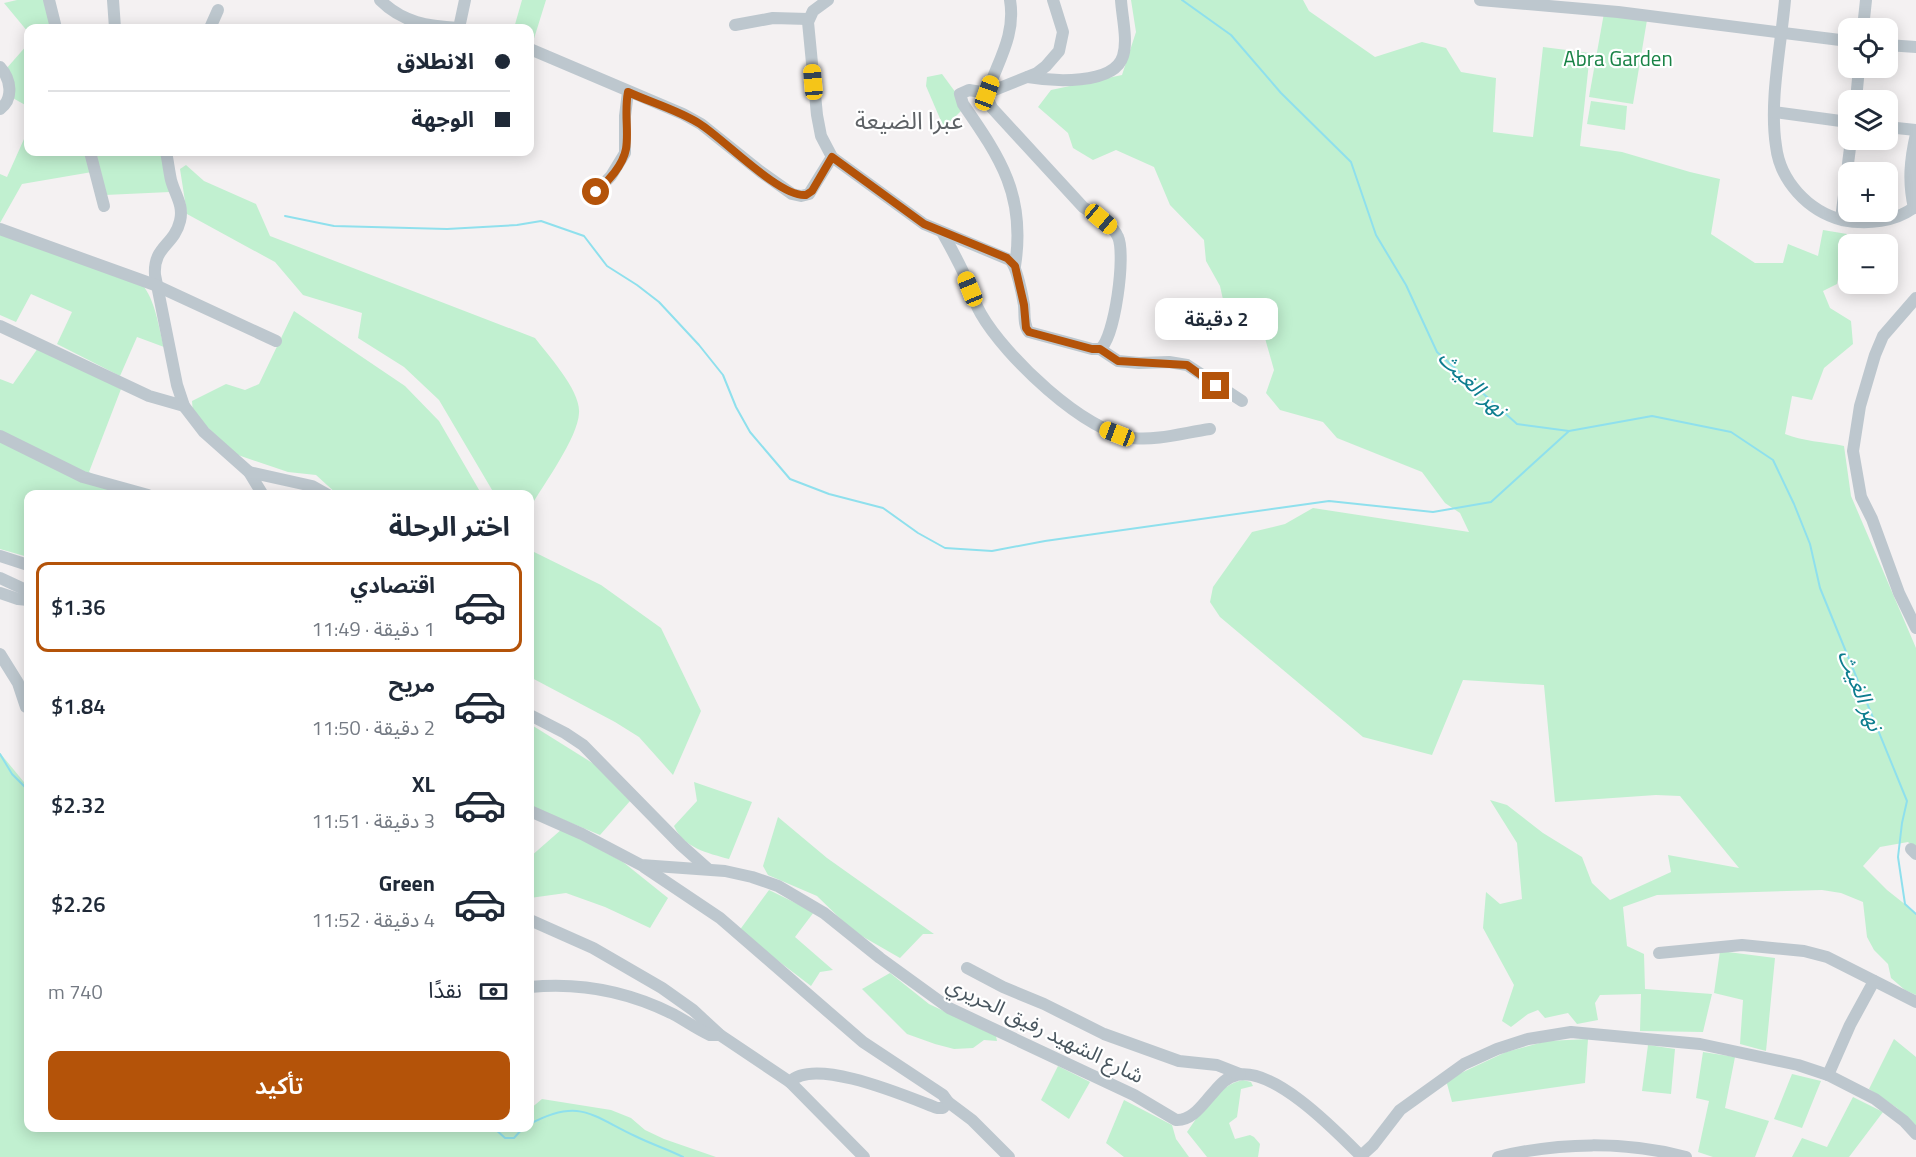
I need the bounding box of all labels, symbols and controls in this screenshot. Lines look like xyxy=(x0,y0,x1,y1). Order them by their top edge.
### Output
map controls xyxy=(1838,18,1898,294)
button: locate xyxy=(1838,18,1898,78)
park label: Abra Garden xyxy=(1563,42,1673,74)
text: الانطلاق xyxy=(397,44,474,78)
car xyxy=(802,63,824,101)
car xyxy=(972,73,1002,113)
button: layers xyxy=(1838,90,1898,150)
text: الوجهة xyxy=(411,102,474,136)
district label: عبرا الضيعة xyxy=(855,102,963,138)
button: + xyxy=(1838,162,1898,222)
route start xyxy=(582,178,609,205)
car xyxy=(1081,201,1121,237)
button: − xyxy=(1838,234,1898,294)
car xyxy=(955,269,985,309)
callout: 2 دقيقة xyxy=(1154,299,1278,341)
text: 2 دقيقة xyxy=(1184,303,1249,334)
water label: نهر الغيث xyxy=(1431,341,1517,426)
route end xyxy=(1202,372,1229,399)
car xyxy=(1097,419,1137,449)
text: اختر الرحلة xyxy=(389,505,510,546)
text: اقتصادي xyxy=(350,568,435,602)
icon: car xyxy=(453,580,507,634)
text: $1.36 xyxy=(51,590,106,624)
text: 1 دقيقة · 11:49 xyxy=(312,613,435,644)
water label: نهر الغيث xyxy=(1829,644,1894,738)
text: مريح xyxy=(389,667,435,701)
icon: car xyxy=(453,679,507,733)
text: $1.84 xyxy=(51,689,106,723)
text: 2 دقيقة · 11:50 xyxy=(312,712,435,743)
text: XL xyxy=(412,767,435,801)
icon: car xyxy=(453,778,507,832)
text: $2.32 xyxy=(51,788,106,822)
text: 3 دقيقة · 11:51 xyxy=(312,805,435,836)
text: Green xyxy=(379,866,435,900)
icon: car xyxy=(453,877,507,931)
text: $2.26 xyxy=(51,887,106,921)
text: 4 دقيقة · 11:52 xyxy=(312,904,435,935)
street label: شارع الشهيد رفيق الحريري xyxy=(941,967,1150,1092)
text: نقدًا xyxy=(428,973,462,1007)
icon: cash xyxy=(477,975,510,1008)
text: 740 m xyxy=(48,976,103,1007)
button: تأكيد xyxy=(48,1051,510,1120)

